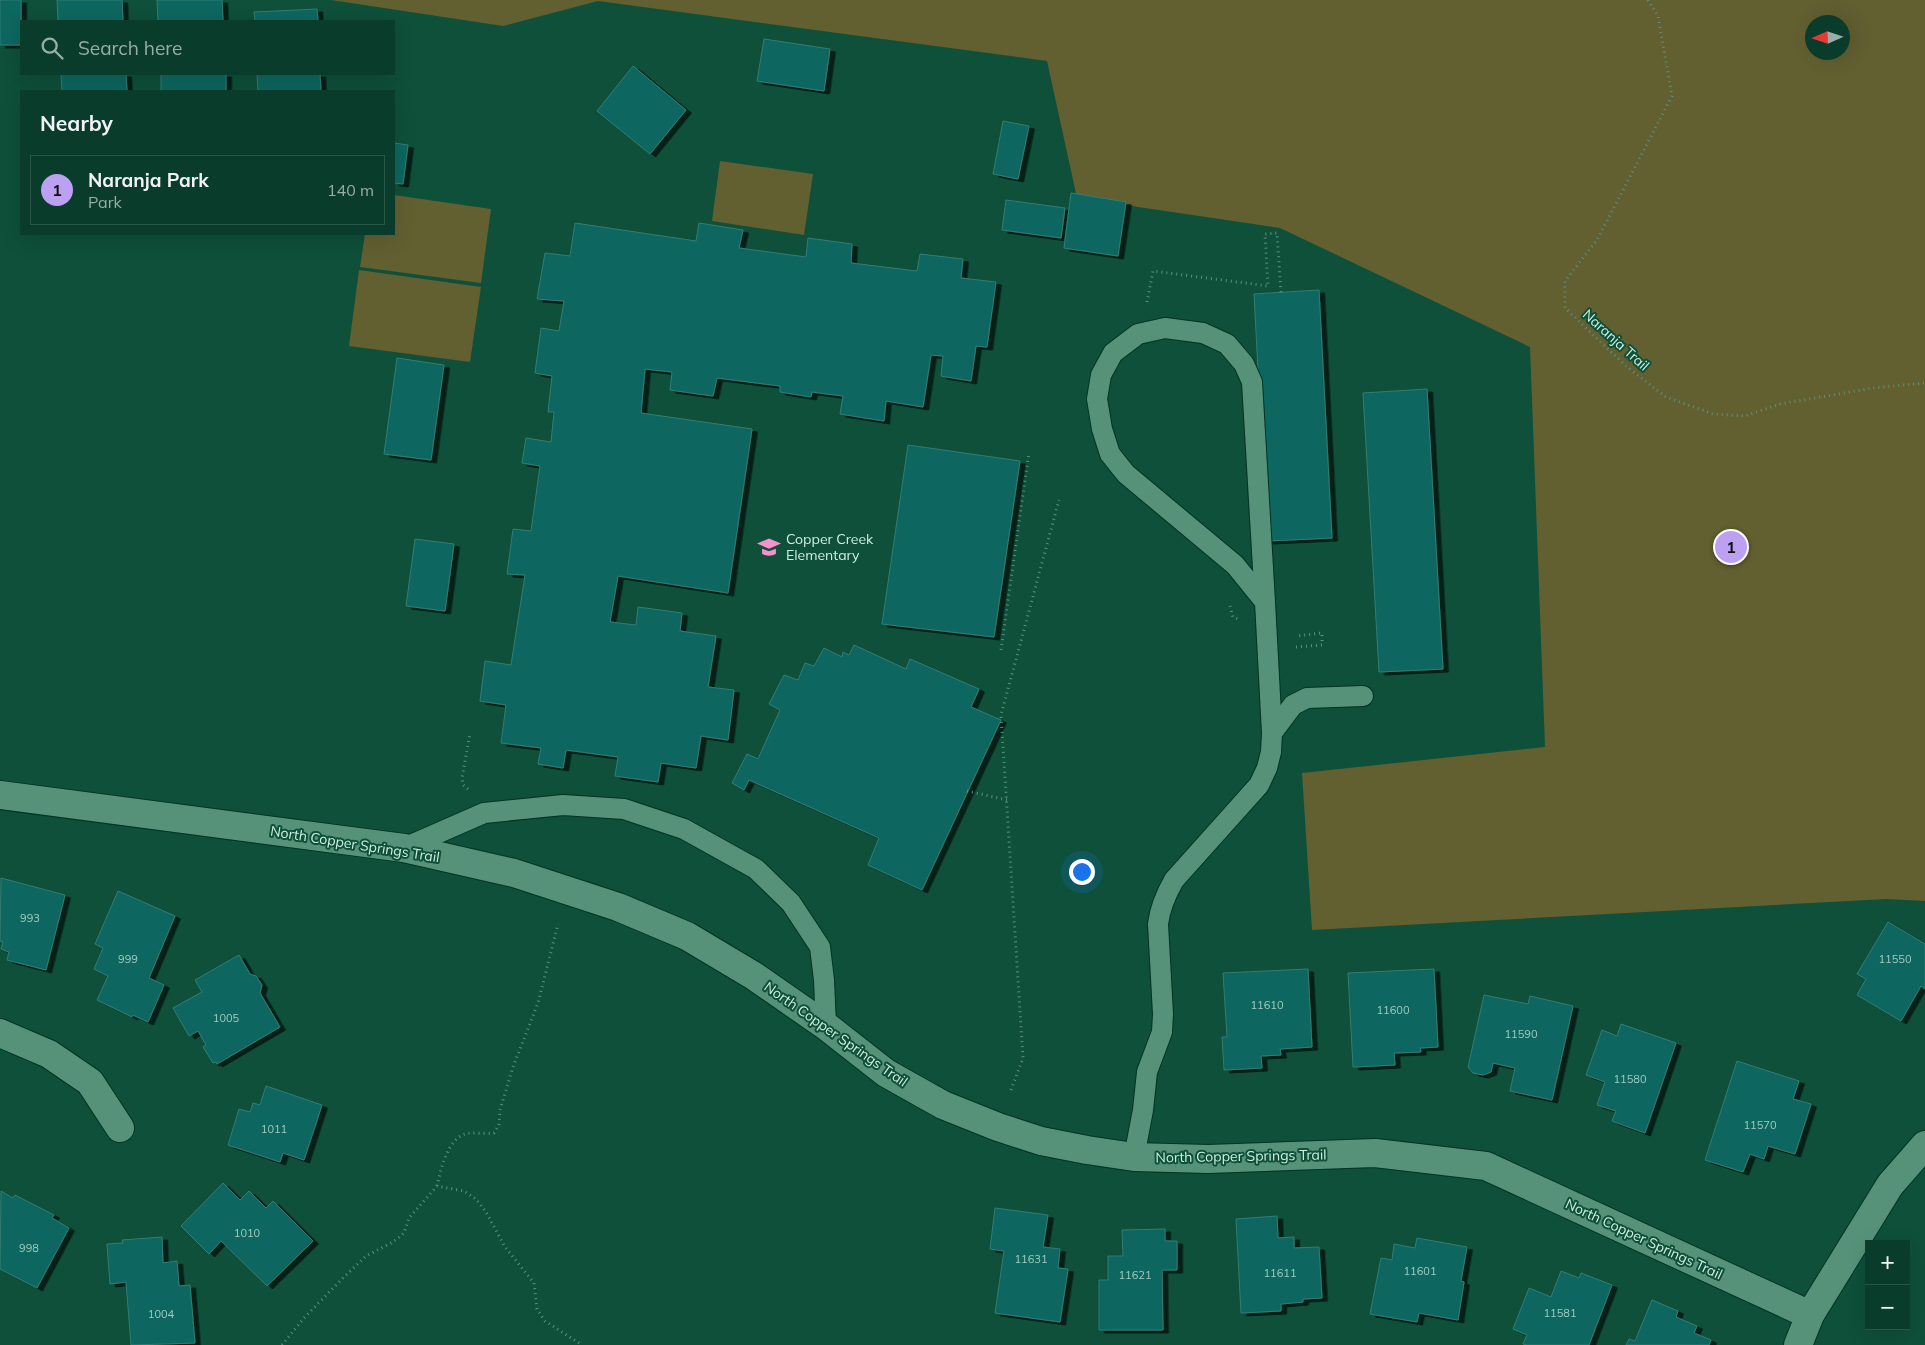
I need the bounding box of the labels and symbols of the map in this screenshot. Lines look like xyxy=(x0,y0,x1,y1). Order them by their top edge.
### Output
north arrow xyxy=(1805,15,1850,60)
street label: Naranja Trail xyxy=(1579,305,1653,375)
pin: 1 xyxy=(1715,528,1747,566)
place label: Copper Creek Elementary xyxy=(786,530,874,564)
school or university icon: Copper Creek Elementary xyxy=(756,534,782,560)
street label: North Copper Springs Trail xyxy=(269,822,441,866)
your location xyxy=(1069,859,1095,885)
house number: 993 xyxy=(20,911,40,925)
house number: 999 xyxy=(118,952,138,966)
house number: 11550 xyxy=(1879,952,1912,966)
street label: North Copper Springs Trail xyxy=(761,978,911,1090)
house number: 11610 xyxy=(1251,998,1284,1012)
house number: 11600 xyxy=(1377,1003,1410,1017)
house number: 1005 xyxy=(213,1011,240,1025)
house number: 11590 xyxy=(1505,1027,1538,1041)
house number: 11580 xyxy=(1614,1072,1647,1086)
house number: 11570 xyxy=(1744,1118,1777,1132)
house number: 1011 xyxy=(261,1122,287,1136)
street label: North Copper Springs Trail xyxy=(1155,1146,1327,1166)
street label: North Copper Springs Trail xyxy=(1563,1195,1725,1283)
house number: 1010 xyxy=(234,1226,261,1240)
house number: 998 xyxy=(19,1241,39,1255)
house number: 11631 xyxy=(1015,1252,1048,1266)
house number: 11601 xyxy=(1404,1264,1437,1278)
house number: 11611 xyxy=(1264,1266,1297,1280)
house number: 11621 xyxy=(1119,1268,1152,1282)
house number: 11581 xyxy=(1544,1306,1577,1320)
house number: 1004 xyxy=(148,1307,175,1321)

